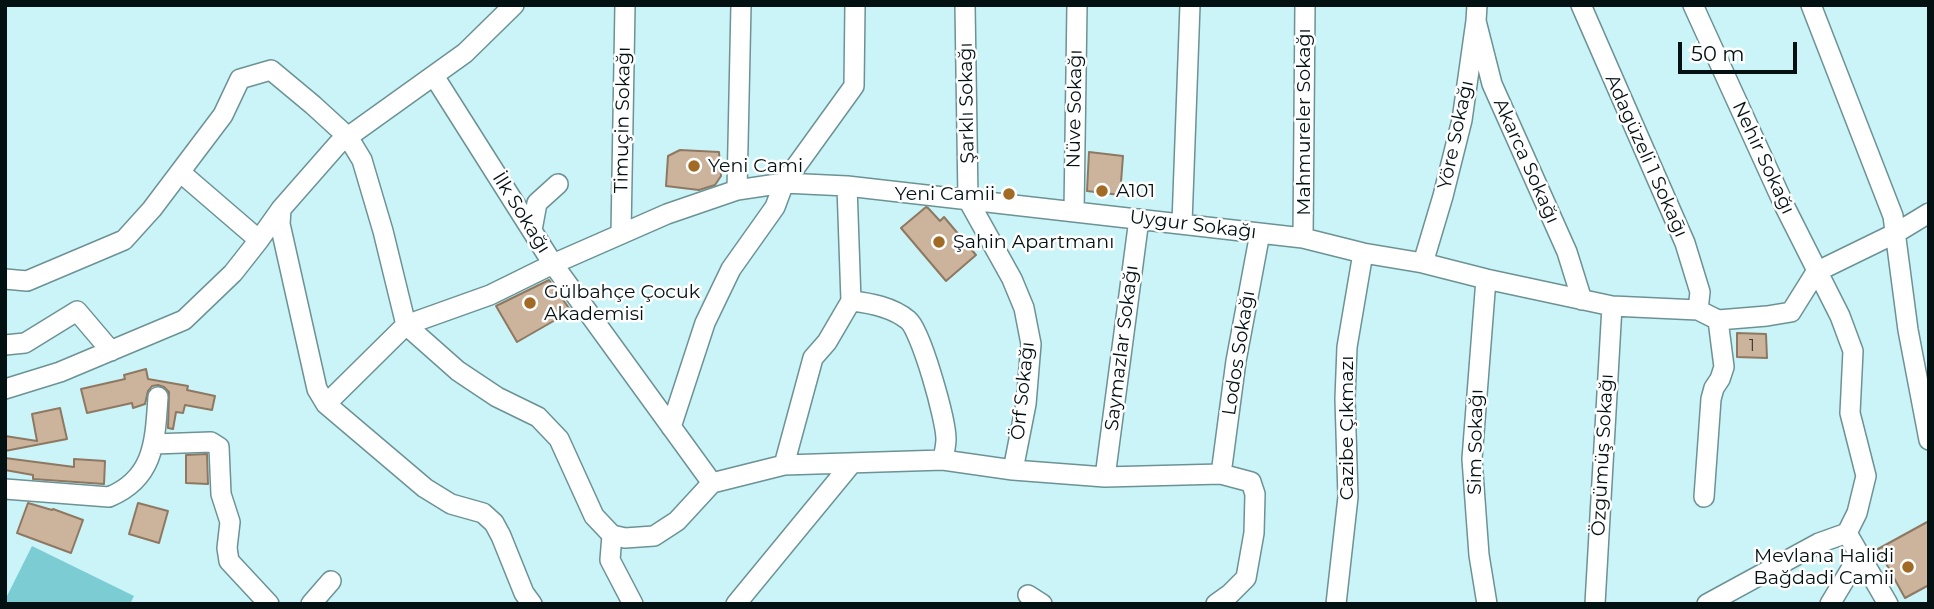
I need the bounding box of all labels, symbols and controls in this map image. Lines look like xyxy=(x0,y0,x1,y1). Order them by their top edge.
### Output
street label: Mahmureler Sokağı xyxy=(1293,28,1315,216)
scale bar xyxy=(1682,28,1801,72)
text: 50 m xyxy=(1691,41,1745,66)
street label: Şarklı Sokağı xyxy=(955,42,979,164)
street label: Timuçin Sokağı xyxy=(610,47,636,193)
street label: Nüve Sokağı xyxy=(1063,49,1087,169)
street label: Adagüzeli 1 Sokaḡı xyxy=(1600,71,1692,241)
street label: Yöre Sokağı xyxy=(1433,78,1479,192)
street label: Akarca Sokağı xyxy=(1488,95,1564,227)
street label: Nehir Sokağı xyxy=(1727,98,1799,218)
place label: Yeni Cami xyxy=(708,155,803,177)
marker: Yeni Cami xyxy=(686,158,702,174)
street label: İlk Sokağı xyxy=(487,168,555,258)
place label: A101 xyxy=(1116,180,1155,202)
place label: Yeni Camii xyxy=(895,183,995,205)
marker: A101 xyxy=(1094,183,1110,199)
marker: Yeni Camii xyxy=(1001,186,1017,202)
street label: Uygur Sokağı xyxy=(1128,206,1258,244)
place label: Şahin Apartmanı xyxy=(953,231,1114,253)
marker: Şahin Apartmanı xyxy=(931,234,947,250)
street label: Saymazlar Sokağı xyxy=(1101,264,1143,432)
place label: Gülbahçe Çocuk Akademisi xyxy=(544,281,700,325)
street label: Lodos Sokağı xyxy=(1218,289,1260,417)
marker: Gülbahçe Çocuk Akademisi xyxy=(522,295,538,311)
house number: 1 xyxy=(1749,336,1755,356)
street label: Örf Sokağı xyxy=(1006,341,1040,441)
street label: Cazibe Çıkmazı xyxy=(1336,356,1358,500)
street label: Özgümüş Sokağı xyxy=(1587,373,1619,537)
street label: Sim Sokağı xyxy=(1464,389,1488,495)
place label: Mevlana Halidi Bağdadi Camii xyxy=(1753,545,1894,589)
marker: Mevlana Halidi Bağdadi Camii xyxy=(1900,559,1916,575)

